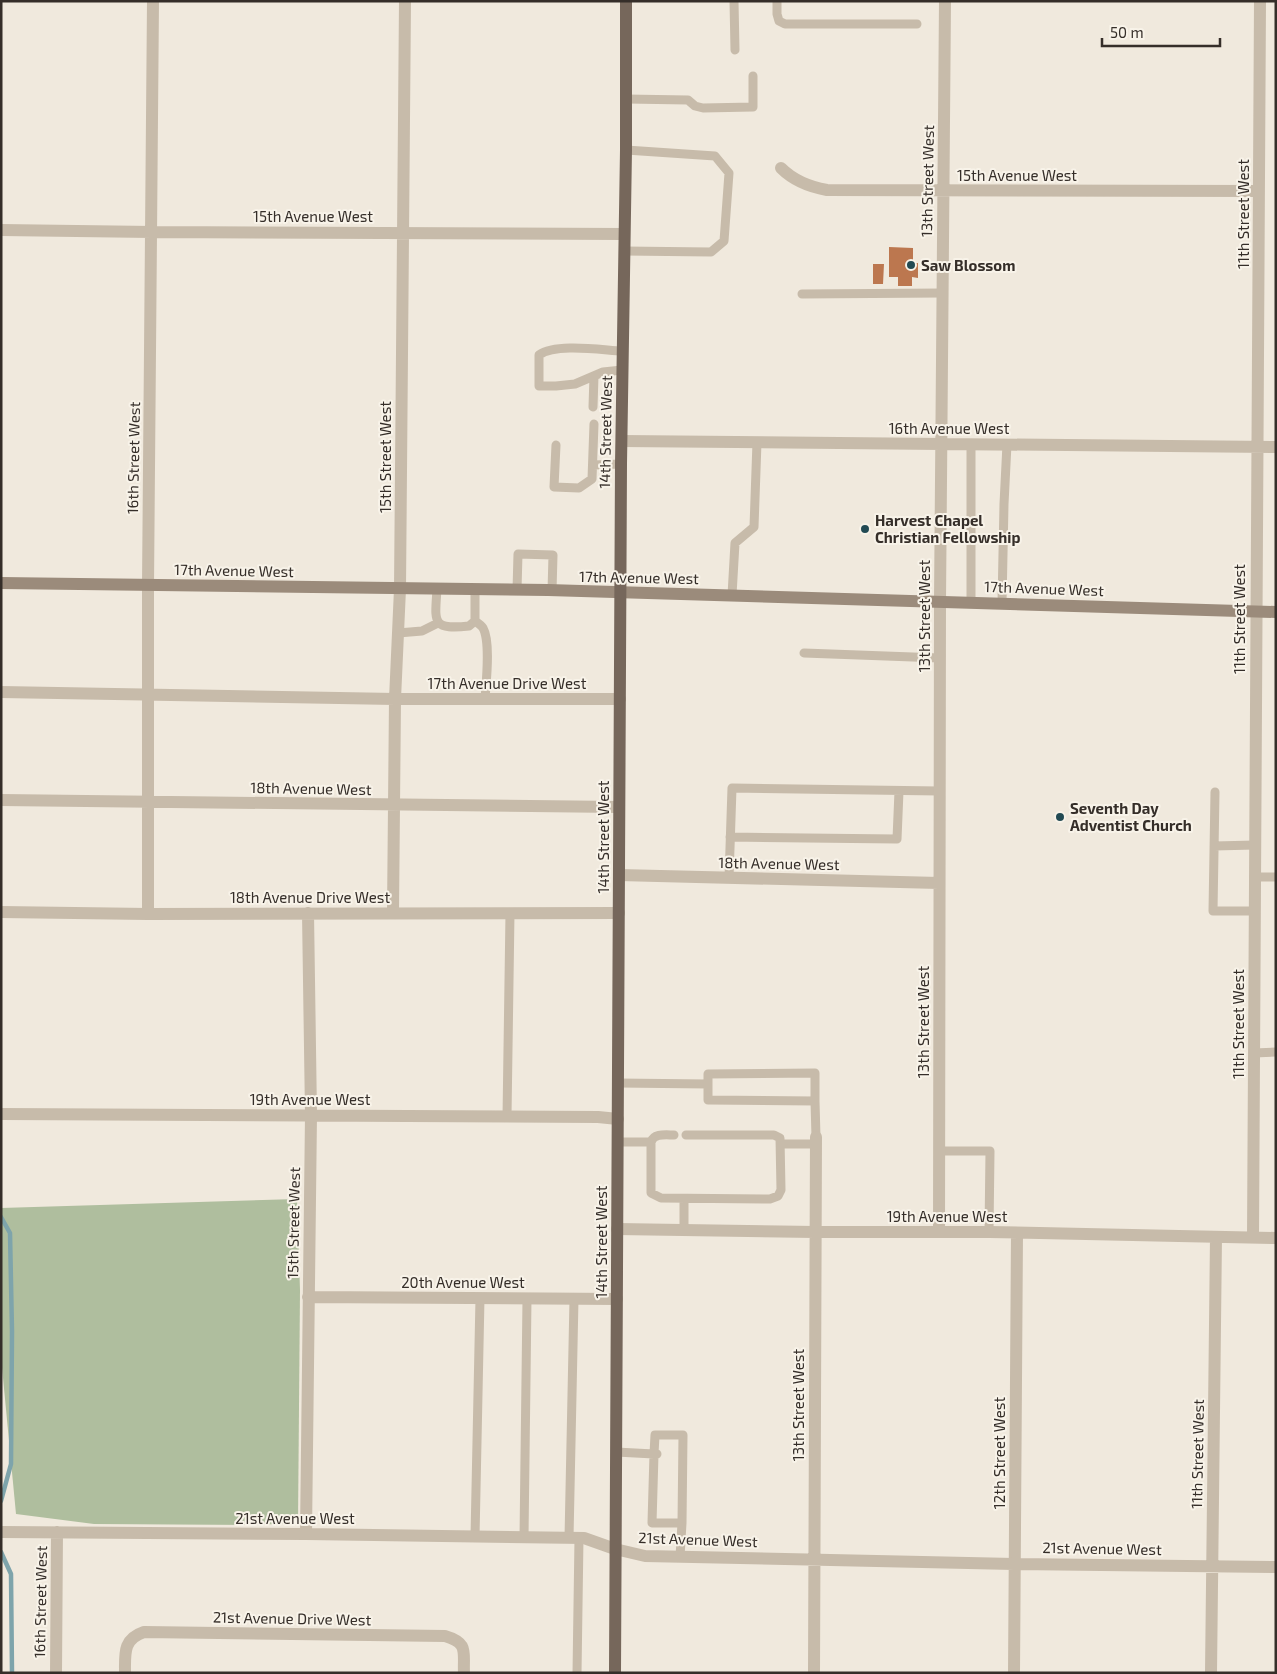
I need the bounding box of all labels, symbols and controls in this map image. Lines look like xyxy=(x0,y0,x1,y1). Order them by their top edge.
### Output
scale bar xyxy=(1102,15,1220,47)
text: 50 m xyxy=(1110,23,1144,41)
street label: 13th Street West xyxy=(917,124,937,237)
street label: 11th Street West xyxy=(1234,159,1252,269)
street label: 15th Avenue West xyxy=(957,166,1077,184)
street label: 15th Avenue West xyxy=(253,207,373,225)
place label: Saw Blossom xyxy=(921,256,1015,274)
marker: Saw Blossom xyxy=(905,259,917,271)
street label: 14th Street West xyxy=(595,375,615,489)
street label: 16th Street West xyxy=(123,401,143,514)
street label: 15th Street West xyxy=(376,401,394,513)
street label: 16th Avenue West xyxy=(889,419,1010,437)
place label: Harvest Chapel Christian Fellowship xyxy=(875,511,1021,546)
marker: Harvest Chapel Christian Fellowship xyxy=(859,523,871,535)
street label: 17th Avenue West xyxy=(174,560,294,580)
street label: 13th Street West xyxy=(915,560,933,672)
street label: 11th Street West xyxy=(1230,564,1248,674)
street label: 17th Avenue West xyxy=(579,567,699,587)
street label: 17th Avenue West xyxy=(984,577,1104,599)
street label: 17th Avenue Drive West xyxy=(428,674,587,692)
street label: 18th Avenue West xyxy=(250,778,372,798)
street label: 14th Street West xyxy=(594,780,612,894)
place label: Seventh Day Adventist Church xyxy=(1070,799,1192,834)
marker: Seventh Day Adventist Church xyxy=(1054,811,1066,823)
street label: 18th Avenue West xyxy=(718,853,840,873)
street label: 18th Avenue Drive West xyxy=(230,888,390,906)
street label: 13th Street West xyxy=(914,966,932,1078)
street label: 11th Street West xyxy=(1229,969,1247,1079)
street label: 19th Avenue West xyxy=(250,1090,371,1108)
street label: 15th Street West xyxy=(283,1167,303,1279)
street label: 14th Street West xyxy=(592,1185,610,1299)
street label: 19th Avenue West xyxy=(887,1207,1008,1225)
street label: 20th Avenue West xyxy=(401,1273,525,1291)
street label: 13th Street West xyxy=(789,1349,807,1461)
street label: 12th Street West xyxy=(990,1397,1008,1509)
street label: 11th Street West xyxy=(1187,1399,1207,1509)
street label: 21st Avenue West xyxy=(235,1509,355,1527)
street label: 21st Avenue West xyxy=(638,1528,758,1550)
street label: 21st Avenue West xyxy=(1042,1538,1162,1558)
street label: 16th Street West xyxy=(30,1545,50,1658)
street label: 21st Avenue Drive West xyxy=(213,1608,372,1628)

